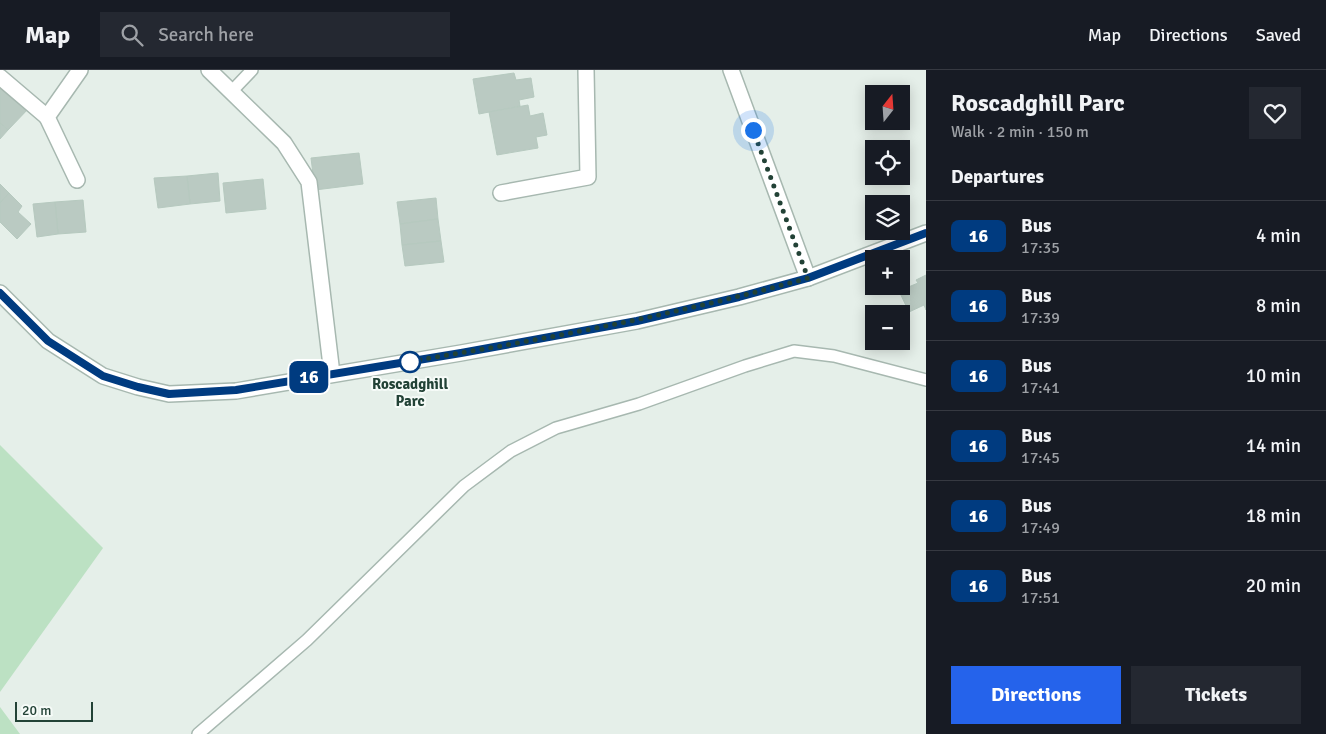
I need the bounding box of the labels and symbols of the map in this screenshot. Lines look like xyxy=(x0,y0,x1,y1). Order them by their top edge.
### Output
north arrow xyxy=(865,85,910,130)
your location xyxy=(741,118,766,143)
marker: Roscadghill Parc xyxy=(399,351,421,373)
line badge: 16 xyxy=(286,361,332,393)
place label: Roscadghill Parc xyxy=(372,375,448,410)
scale bar xyxy=(15,699,92,722)

